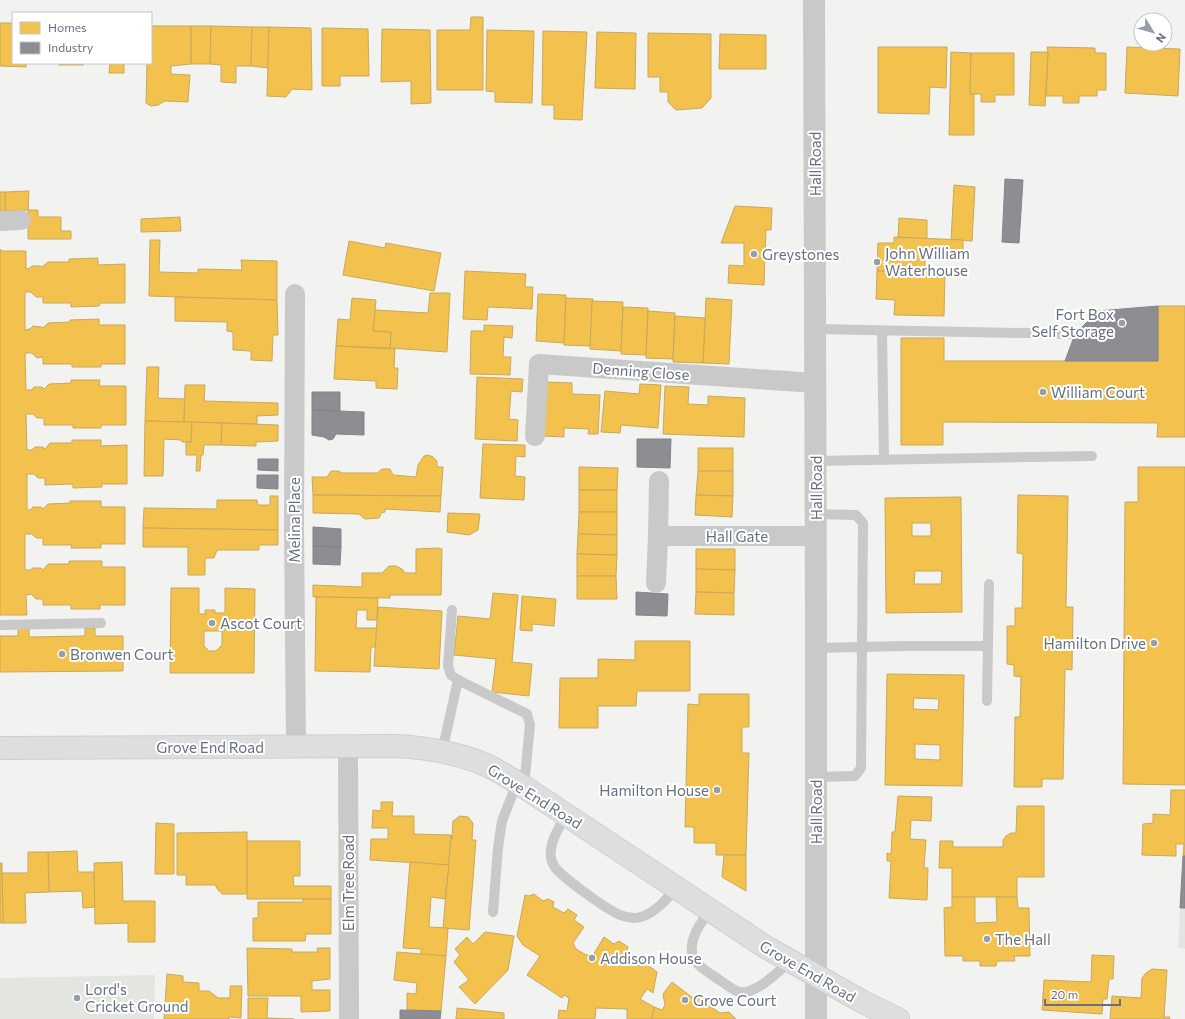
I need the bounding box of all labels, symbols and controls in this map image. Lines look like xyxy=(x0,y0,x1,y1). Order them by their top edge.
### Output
legend xyxy=(12,12,152,64)
north arrow xyxy=(1133,12,1173,52)
text: Homes xyxy=(48,20,86,34)
text: N xyxy=(1154,31,1169,46)
text: Industry xyxy=(48,40,93,54)
street label: Hall Road xyxy=(806,132,824,196)
place label: John William Waterhouse xyxy=(885,244,970,279)
place label: Greystones xyxy=(762,245,839,263)
marker: Greystones xyxy=(749,249,759,259)
marker: John William Waterhouse xyxy=(872,257,882,267)
place label: Fort Box Self Storage xyxy=(1031,305,1114,340)
marker: Fort Box Self Storage xyxy=(1117,318,1127,328)
street label: Denning Close xyxy=(592,359,690,383)
place label: William Court xyxy=(1051,383,1145,401)
marker: William Court xyxy=(1038,387,1048,397)
street label: Hall Road xyxy=(807,456,825,520)
street label: Melina Place xyxy=(285,477,303,563)
street label: Hall Gate xyxy=(706,527,768,545)
place label: Ascot Court xyxy=(220,614,302,632)
marker: Ascot Court xyxy=(207,618,217,628)
place label: Hamilton Drive xyxy=(1043,634,1146,652)
marker: Hamilton Drive xyxy=(1149,638,1159,648)
place label: Bronwen Court xyxy=(70,645,174,663)
marker: Bronwen Court xyxy=(57,649,67,659)
street label: Grove End Road xyxy=(156,738,264,756)
street label: Grove End Road xyxy=(485,760,585,832)
street label: Hall Road xyxy=(807,780,825,844)
place label: Hamilton House xyxy=(599,781,709,799)
marker: Hamilton House xyxy=(712,785,722,795)
street label: Elm Tree Road xyxy=(339,835,357,931)
place label: The Hall xyxy=(995,930,1051,948)
marker: The Hall xyxy=(982,934,992,944)
street label: Grove End Road xyxy=(757,936,859,1006)
place label: Addison House xyxy=(600,949,702,967)
marker: Addison House xyxy=(587,953,597,963)
place label: Lord's Cricket Ground xyxy=(85,980,188,1015)
scale bar xyxy=(1045,981,1120,1007)
text: 20 m xyxy=(1051,987,1078,1001)
place label: Grove Court xyxy=(693,991,776,1009)
marker: Lord's Cricket Ground xyxy=(72,993,82,1003)
marker: Grove Court xyxy=(680,995,690,1005)

